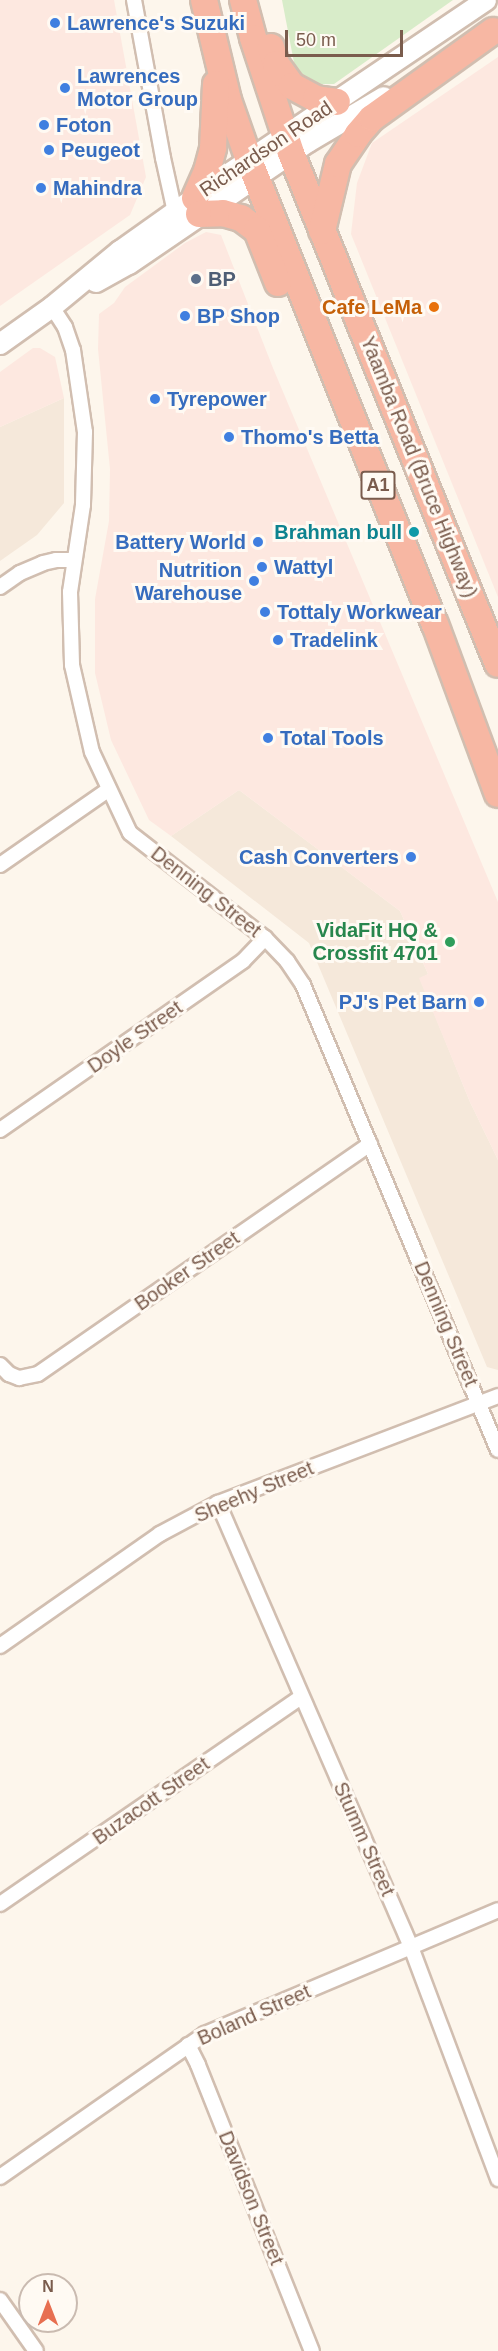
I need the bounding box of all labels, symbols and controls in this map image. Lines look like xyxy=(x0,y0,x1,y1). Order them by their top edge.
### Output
place label: Lawrence's Suzuki xyxy=(67,11,245,35)
marker: Lawrence's Suzuki xyxy=(48,16,62,30)
scale bar xyxy=(288,18,406,56)
text: 50 m xyxy=(296,30,336,50)
place label: Lawrences Motor Group xyxy=(77,64,198,111)
marker: Lawrences Motor Group xyxy=(58,81,72,95)
street label: Richardson Road xyxy=(195,96,337,202)
place label: Foton xyxy=(56,113,112,137)
marker: Foton xyxy=(37,118,51,132)
place label: Peugeot xyxy=(61,138,140,162)
marker: Peugeot xyxy=(42,143,56,157)
place label: Mahindra xyxy=(53,176,142,200)
marker: Mahindra xyxy=(34,181,48,195)
place label: BP xyxy=(208,267,236,291)
marker: BP xyxy=(189,272,203,286)
place label: Cafe LeMa xyxy=(322,295,422,319)
marker: Cafe LeMa xyxy=(427,300,441,314)
place label: BP Shop xyxy=(197,304,280,328)
marker: BP Shop xyxy=(178,309,192,323)
street label: Yaamba Road (Bruce Highway) xyxy=(355,333,483,601)
place label: Tyrepower xyxy=(167,387,267,411)
marker: Tyrepower xyxy=(148,392,162,406)
place label: Thomo's Betta xyxy=(241,425,379,449)
marker: Thomo's Betta xyxy=(222,430,236,444)
road number: A1 xyxy=(360,470,396,500)
place label: Brahman bull xyxy=(274,520,402,544)
marker: Brahman bull xyxy=(407,525,421,539)
place label: Battery World xyxy=(115,530,246,554)
marker: Battery World xyxy=(251,535,265,549)
place label: Wattyl xyxy=(274,555,333,579)
place label: Nutrition Warehouse xyxy=(135,558,242,605)
marker: Wattyl xyxy=(255,560,269,574)
marker: Nutrition Warehouse xyxy=(247,574,261,588)
place label: Tottaly Workwear xyxy=(277,600,442,624)
marker: Tottaly Workwear xyxy=(258,605,272,619)
place label: Tradelink xyxy=(290,628,378,652)
marker: Tradelink xyxy=(271,633,285,647)
place label: Total Tools xyxy=(280,726,384,750)
marker: Total Tools xyxy=(261,731,275,745)
street label: Denning Street xyxy=(146,841,266,943)
place label: Cash Converters xyxy=(239,845,399,869)
marker: Cash Converters xyxy=(404,850,418,864)
place label: VidaFit HQ & Crossfit 4701 xyxy=(312,918,438,965)
marker: VidaFit HQ & Crossfit 4701 xyxy=(443,935,457,949)
place label: PJ's Pet Barn xyxy=(339,990,467,1014)
marker: PJ's Pet Barn xyxy=(472,995,486,1009)
street label: Doyle Street xyxy=(83,996,187,1078)
street label: Booker Street xyxy=(130,1226,244,1316)
street label: Denning Street xyxy=(409,1258,483,1390)
street label: Sheehy Street xyxy=(191,1456,317,1528)
street label: Buzacott Street xyxy=(88,1752,214,1850)
street label: Stumm Street xyxy=(328,1778,400,1900)
street label: Boland Street xyxy=(194,1979,314,2051)
street label: Davidson Street xyxy=(213,2128,289,2268)
north arrow xyxy=(18,2273,78,2333)
text: N xyxy=(42,2278,54,2295)

